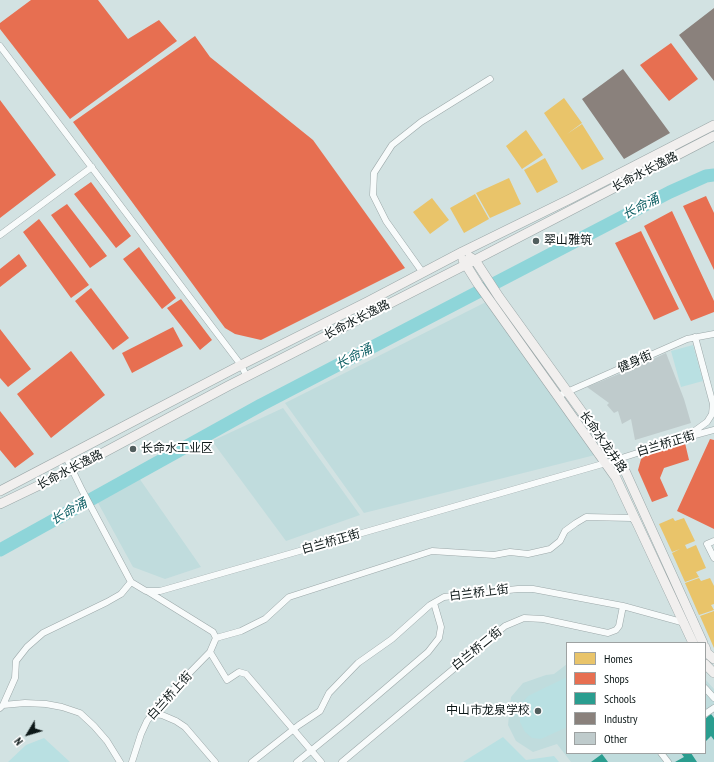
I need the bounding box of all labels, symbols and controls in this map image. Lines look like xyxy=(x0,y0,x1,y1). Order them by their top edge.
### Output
street label: 长命水长逸路 xyxy=(610,149,680,195)
water label: 长命涌 xyxy=(620,191,662,223)
place label: 翠山雅筑 xyxy=(544,234,592,248)
marker: 翠山雅筑 xyxy=(531,236,541,246)
street label: 长命水长逸路 xyxy=(322,297,392,343)
water label: 长命涌 xyxy=(333,341,375,373)
street label: 健身街 xyxy=(616,348,654,376)
street label: 长命水龙井路 xyxy=(576,408,630,476)
street label: 白兰桥正街 xyxy=(635,428,697,460)
place label: 长命水工业区 xyxy=(141,442,213,456)
marker: 长命水工业区 xyxy=(128,444,138,454)
street label: 长命水长逸路 xyxy=(35,447,105,493)
water label: 长命涌 xyxy=(48,496,90,528)
street label: 白兰桥正街 xyxy=(300,527,362,557)
street label: 白兰桥上街 xyxy=(448,582,510,604)
street label: 白兰桥二街 xyxy=(449,625,505,673)
legend xyxy=(566,642,706,754)
text: Homes xyxy=(604,651,632,666)
street label: 白兰桥上街 xyxy=(145,669,195,723)
text: Shops xyxy=(604,671,629,686)
text: Schools xyxy=(604,691,636,706)
place label: 中山市龙泉学校 xyxy=(446,704,530,718)
marker: 中山市龙泉学校 xyxy=(533,706,543,716)
text: Industry xyxy=(604,711,638,726)
north arrow xyxy=(8,714,48,754)
text: Other xyxy=(604,731,627,746)
text: N xyxy=(11,735,26,748)

